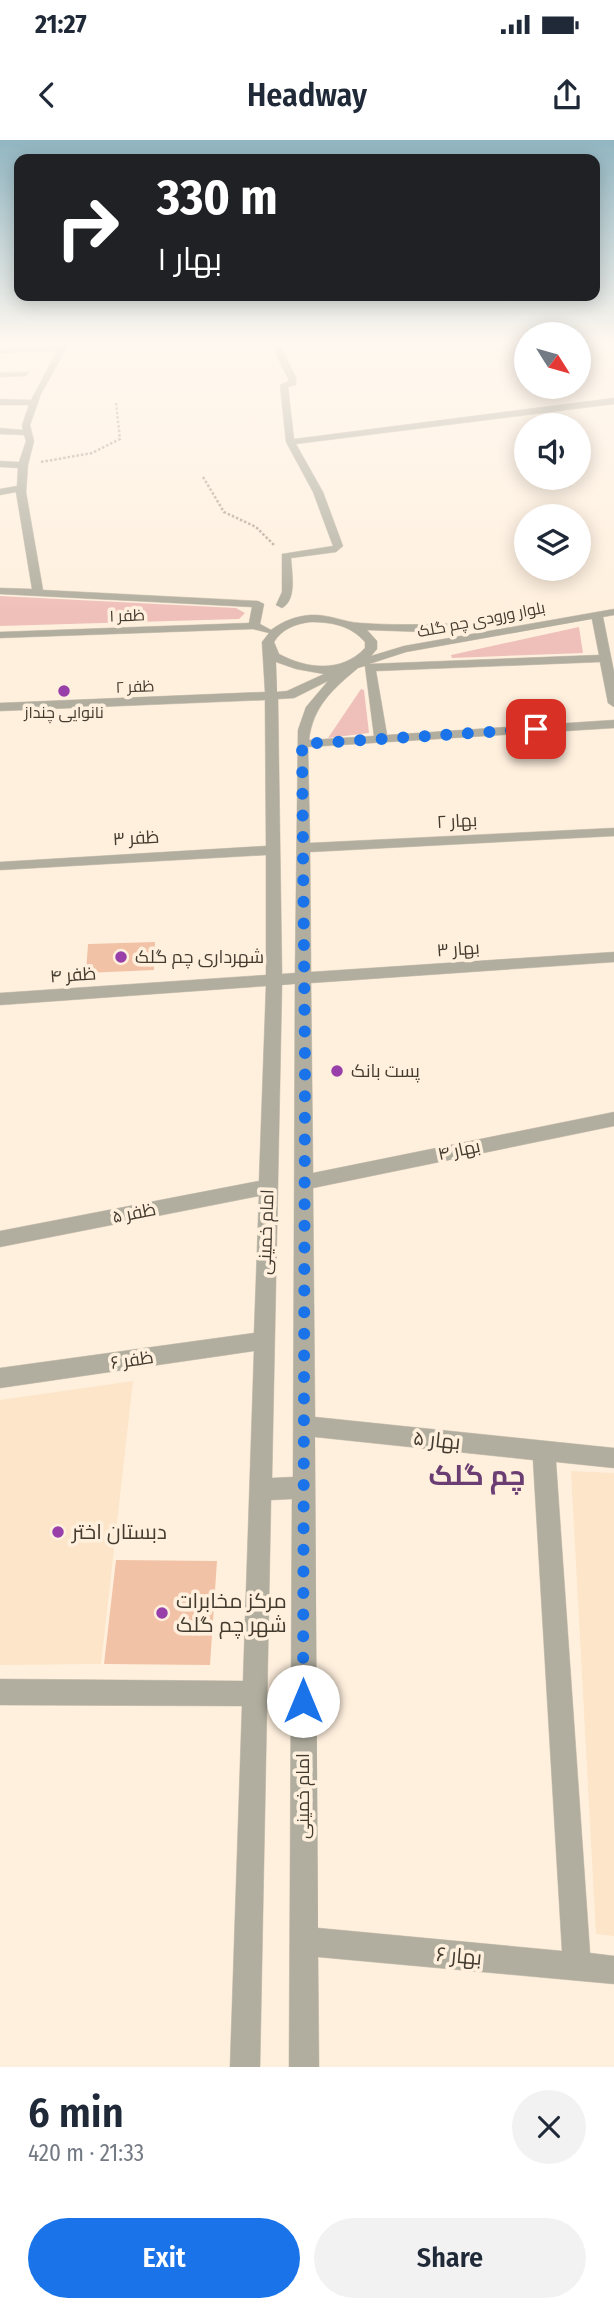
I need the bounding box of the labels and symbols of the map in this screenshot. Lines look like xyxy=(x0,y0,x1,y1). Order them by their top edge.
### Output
north arrow xyxy=(514,322,592,399)
street label: بلوار ورودی چم گلک xyxy=(415,598,547,643)
street label: ظفر ۱ xyxy=(109,605,145,626)
street label: ظفر ۲ xyxy=(115,676,155,697)
marker: نانوایی چنداز xyxy=(56,683,72,699)
pin xyxy=(506,699,566,759)
place label: نانوایی چنداز xyxy=(23,703,104,724)
street label: بهار ۲ xyxy=(436,809,478,833)
street label: ظفر ۳ xyxy=(112,826,160,850)
street label: بهار ۳ xyxy=(436,937,480,961)
place label: شهرداری چم گلک xyxy=(135,946,264,969)
marker: شهرداری چم گلک xyxy=(113,949,129,965)
street label: ظفر ۴ xyxy=(49,962,97,988)
place label: پست بانک xyxy=(351,1060,420,1083)
marker: پست بانک xyxy=(329,1063,345,1079)
street label: بهار ۴ xyxy=(436,1135,482,1165)
street label: امام خمینی xyxy=(254,1189,279,1275)
street label: ظفر ۵ xyxy=(110,1198,158,1228)
street label: ظفر ۶ xyxy=(109,1346,155,1374)
street label: بهار ۵ xyxy=(412,1425,462,1455)
district label: چم گلک xyxy=(428,1459,526,1495)
place label: دبستان اختر xyxy=(71,1519,167,1545)
marker: دبستان اختر xyxy=(50,1524,66,1540)
place label: مرکز مخابرات شهر چم گلک xyxy=(176,1588,287,1639)
marker: مرکز مخابرات شهر چم گلک xyxy=(154,1605,170,1621)
position arrow xyxy=(266,1664,340,1738)
street label: امام خمینی xyxy=(292,1753,315,1839)
street label: بهار ۶ xyxy=(435,1941,483,1971)

